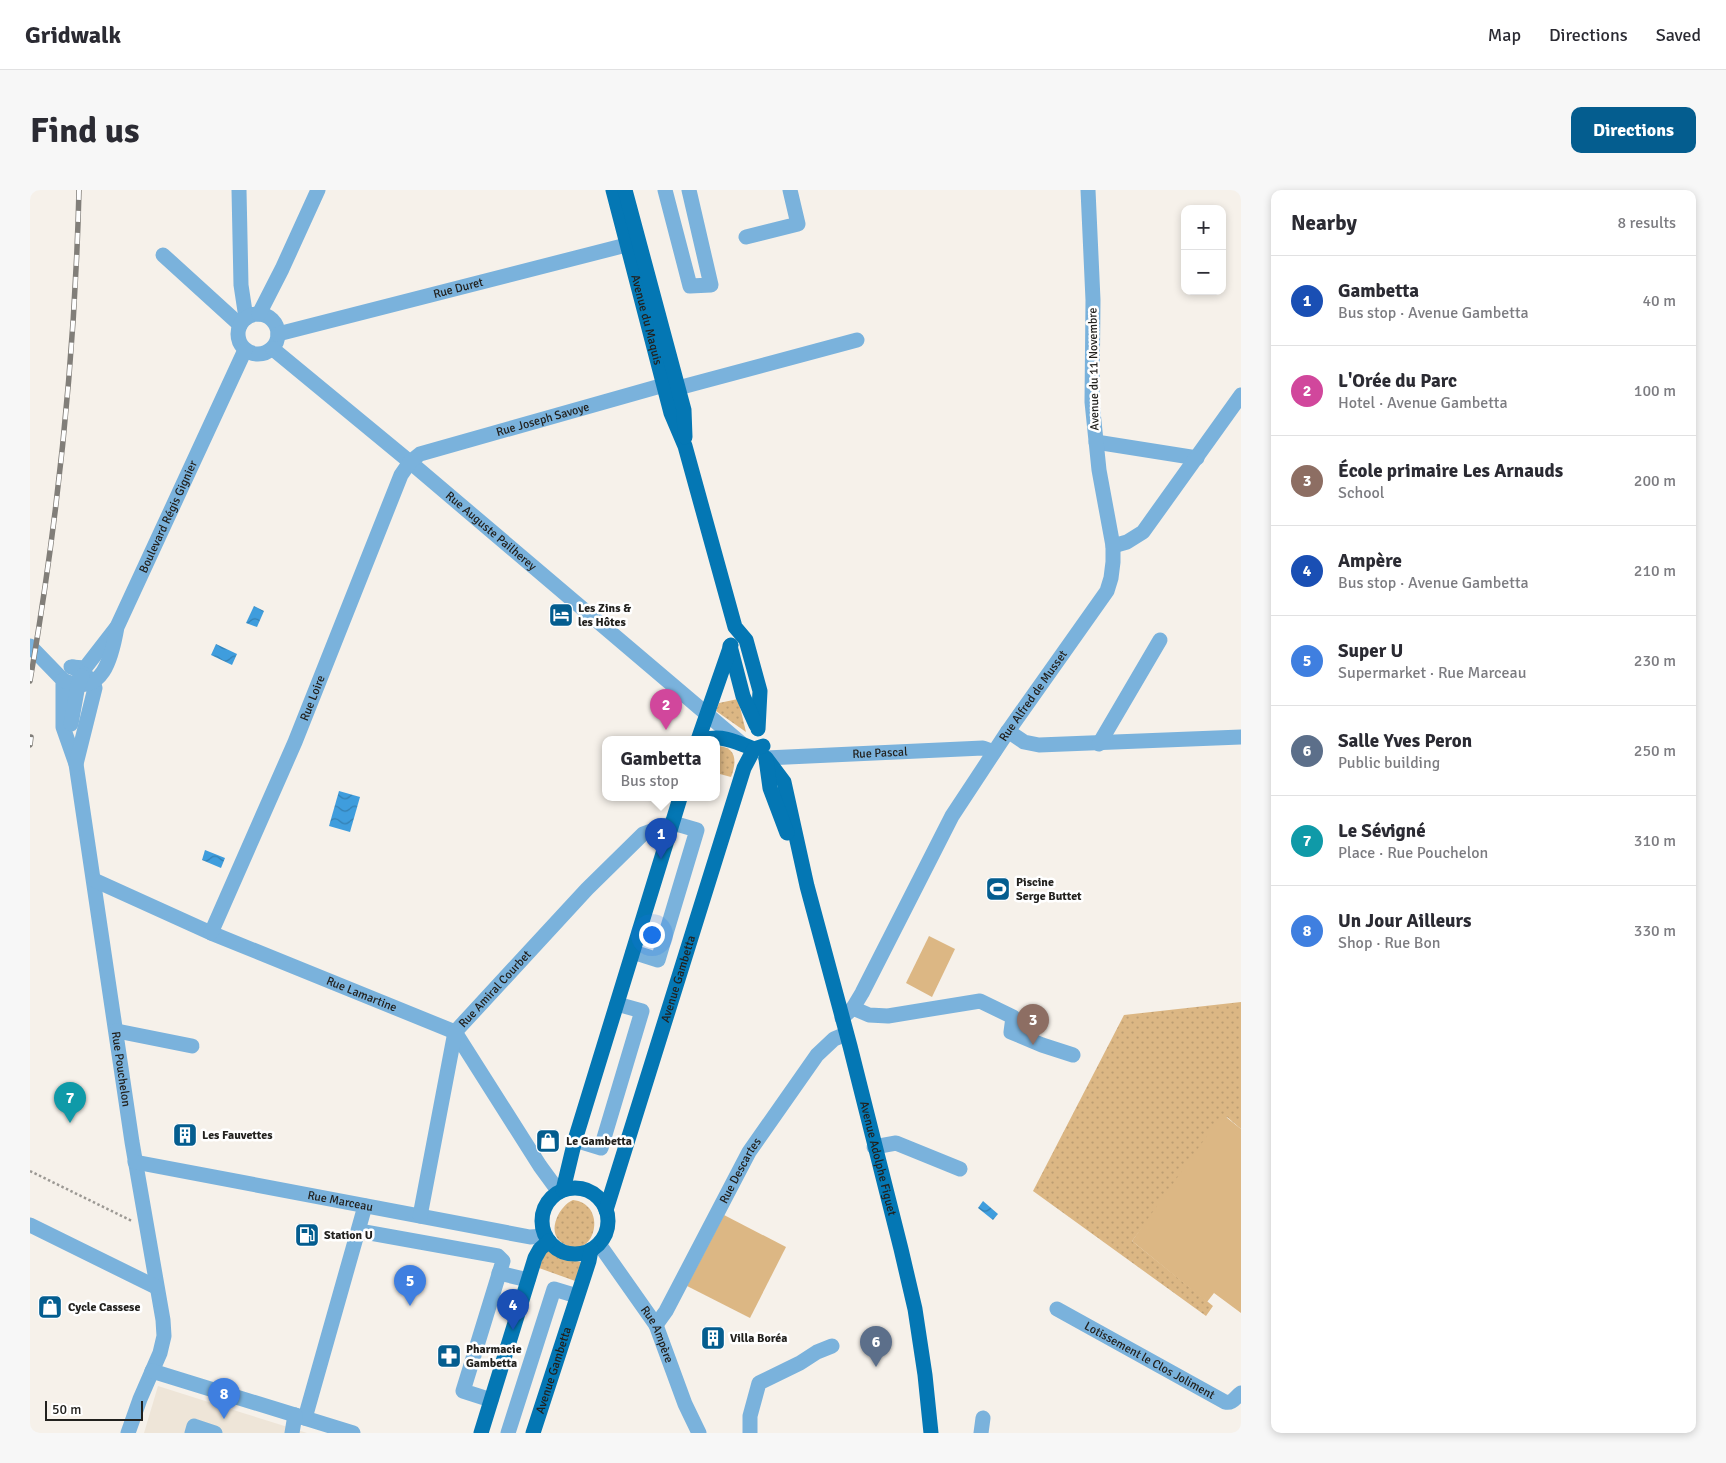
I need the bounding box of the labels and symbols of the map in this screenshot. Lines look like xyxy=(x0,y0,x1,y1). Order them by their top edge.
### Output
street label: Avenue du Maquis xyxy=(628,273,666,367)
street label: Rue Duret xyxy=(432,274,485,302)
street label: Avenue du 11 Novembre xyxy=(1085,307,1103,431)
street label: Rue Joseph Savoye xyxy=(494,399,591,440)
street label: Boulevard Régis Gignier xyxy=(135,458,201,575)
street label: Rue Auguste Pailherey xyxy=(443,488,540,574)
place label: Les Zins & les Hôtes xyxy=(578,601,631,630)
hotel icon: Les Zins & les Hôtes xyxy=(548,602,574,628)
street label: Rue Alfred de Musset xyxy=(996,647,1070,744)
street label: Rue Loire xyxy=(297,673,328,723)
pin: 2 xyxy=(650,689,682,730)
street label: Rue Pascal xyxy=(852,744,908,762)
pin: 1 xyxy=(645,818,677,859)
place label: Piscine Serge Buttet xyxy=(1016,875,1082,904)
sports icon: Piscine Serge Buttet xyxy=(985,876,1011,902)
your location xyxy=(639,922,665,948)
street label: Avenue Gambetta xyxy=(657,934,699,1024)
street label: Rue Amiral Courbet xyxy=(455,947,534,1031)
street label: Rue Lamartine xyxy=(324,973,399,1015)
pin: 3 xyxy=(1017,1004,1049,1045)
street label: Rue Pouchelon xyxy=(108,1030,134,1108)
pin: 7 xyxy=(54,1082,86,1123)
street label: Avenue Adolphe Figuet xyxy=(857,1099,900,1217)
building icon: Les Fauvettes xyxy=(172,1122,198,1148)
place label: Les Fauvettes xyxy=(202,1128,273,1143)
shop icon: Le Gambetta xyxy=(535,1128,561,1154)
place label: Le Gambetta xyxy=(566,1134,632,1149)
street label: Rue Descartes xyxy=(716,1135,764,1206)
street label: Rue Marceau xyxy=(306,1187,374,1215)
fuel station icon: Station U xyxy=(294,1222,320,1248)
place label: Station U xyxy=(324,1228,373,1243)
pin: 5 xyxy=(394,1265,426,1306)
pin: 4 xyxy=(497,1289,529,1330)
shop icon: Cycle Cassese xyxy=(37,1294,63,1320)
place label: Cycle Cassese xyxy=(68,1300,140,1315)
street label: Rue Ampère xyxy=(637,1303,677,1365)
street label: Lotissement le Clos Joliment xyxy=(1082,1318,1218,1402)
street label: Avenue Gambetta xyxy=(532,1325,575,1416)
building icon: Villa Boréa xyxy=(700,1325,726,1351)
pin: 6 xyxy=(860,1326,892,1367)
place label: Villa Boréa xyxy=(730,1331,787,1346)
place label: Pharmacie Gambetta xyxy=(466,1342,522,1371)
pharmacy icon: Pharmacie Gambetta xyxy=(436,1343,462,1369)
pin: 8 xyxy=(208,1378,240,1419)
scale bar xyxy=(45,1398,142,1421)

